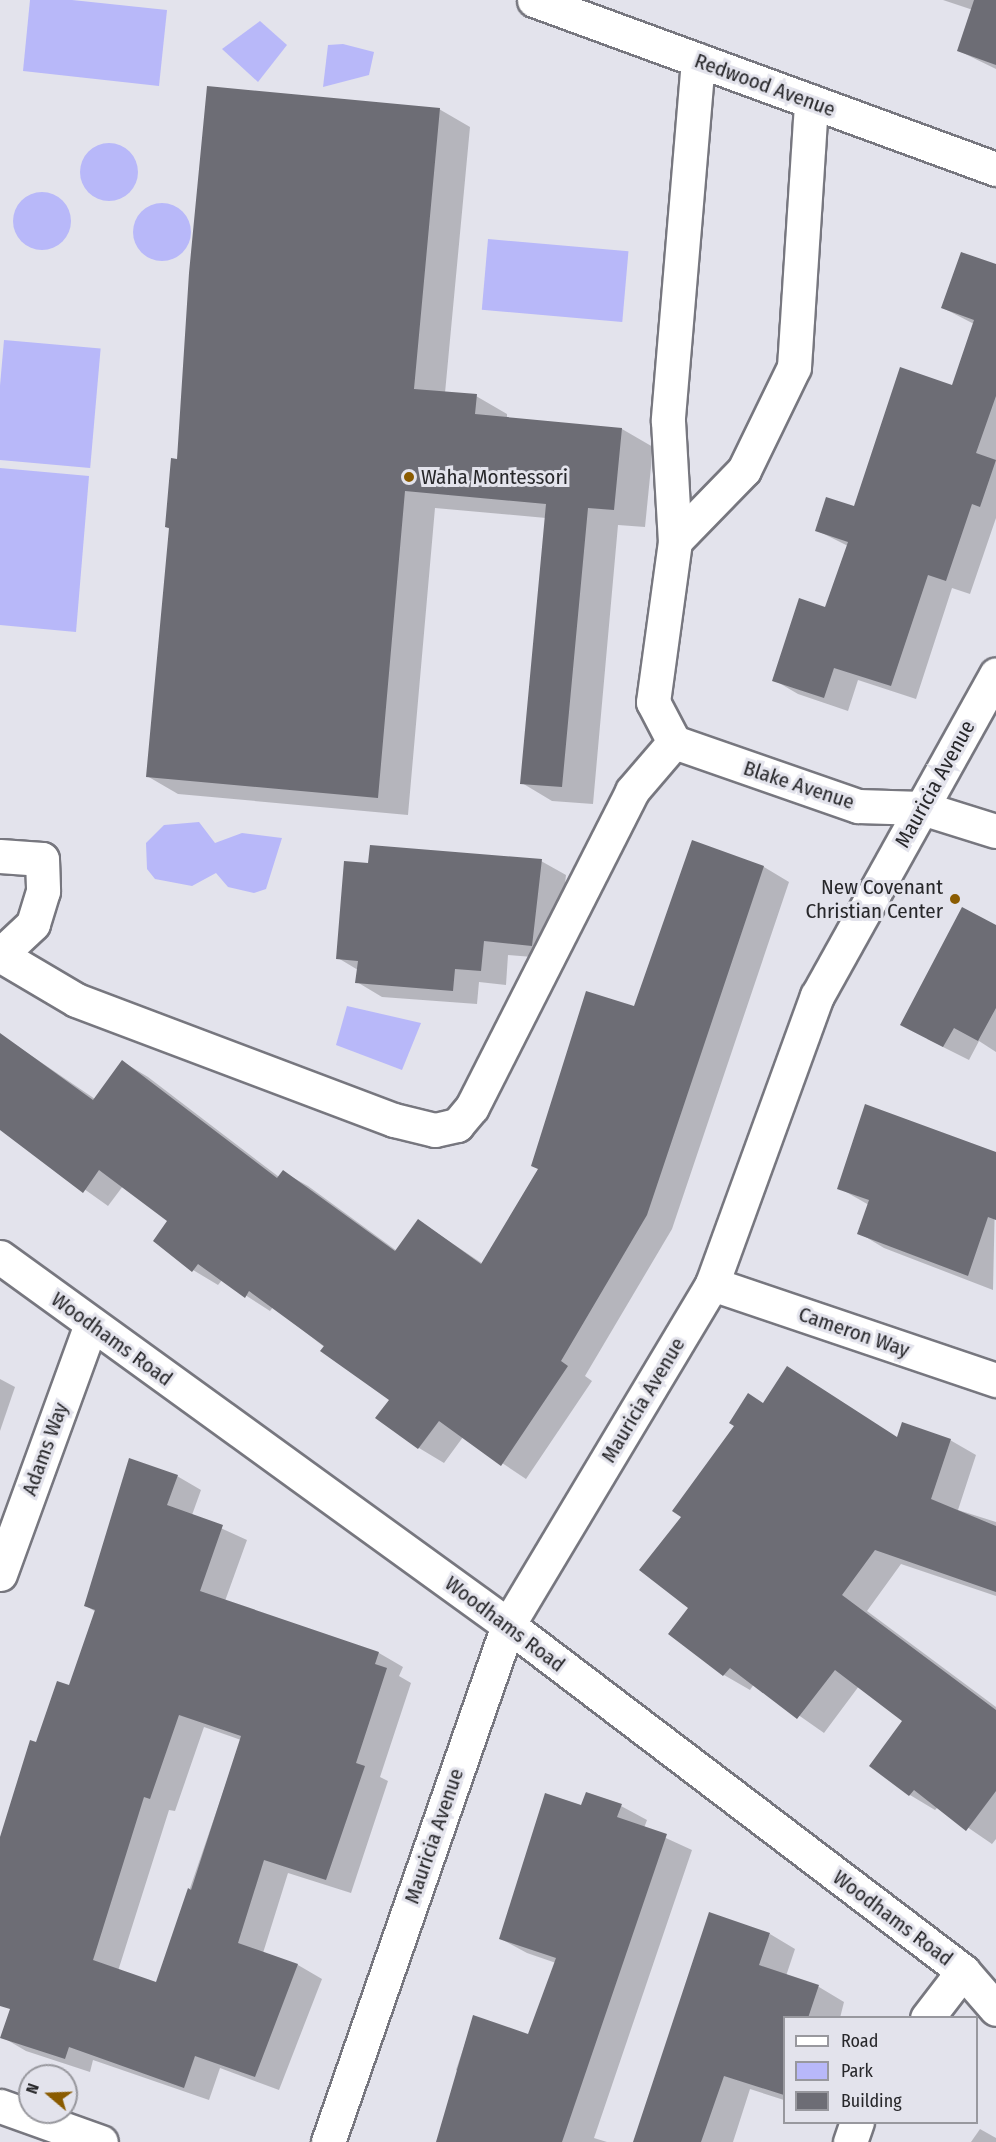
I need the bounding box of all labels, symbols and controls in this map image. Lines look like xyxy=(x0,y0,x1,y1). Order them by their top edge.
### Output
street label: Redwood Avenue xyxy=(691,48,839,122)
place label: Waha Montessori xyxy=(421,464,568,490)
marker: Waha Montessori xyxy=(402,470,416,484)
street label: Mauricia Avenue xyxy=(890,716,980,852)
street label: Blake Avenue xyxy=(740,755,858,815)
place label: New Covenant Christian Center xyxy=(805,874,943,924)
marker: New Covenant Christian Center xyxy=(948,892,962,906)
street label: Woodhams Road xyxy=(46,1287,178,1391)
street label: Cameron Way xyxy=(795,1301,913,1363)
street label: Mauricia Avenue xyxy=(596,1333,690,1467)
street label: Adams Way xyxy=(17,1399,73,1499)
street label: Woodhams Road xyxy=(440,1571,570,1677)
street label: Mauricia Avenue xyxy=(399,1765,469,1907)
street label: Woodhams Road xyxy=(828,1865,958,1971)
legend xyxy=(783,2016,978,2124)
text: Road xyxy=(841,2030,878,2052)
text: Park xyxy=(841,2060,873,2082)
north arrow xyxy=(18,2064,78,2124)
text: N xyxy=(22,2081,43,2096)
text: Building xyxy=(841,2090,902,2112)

